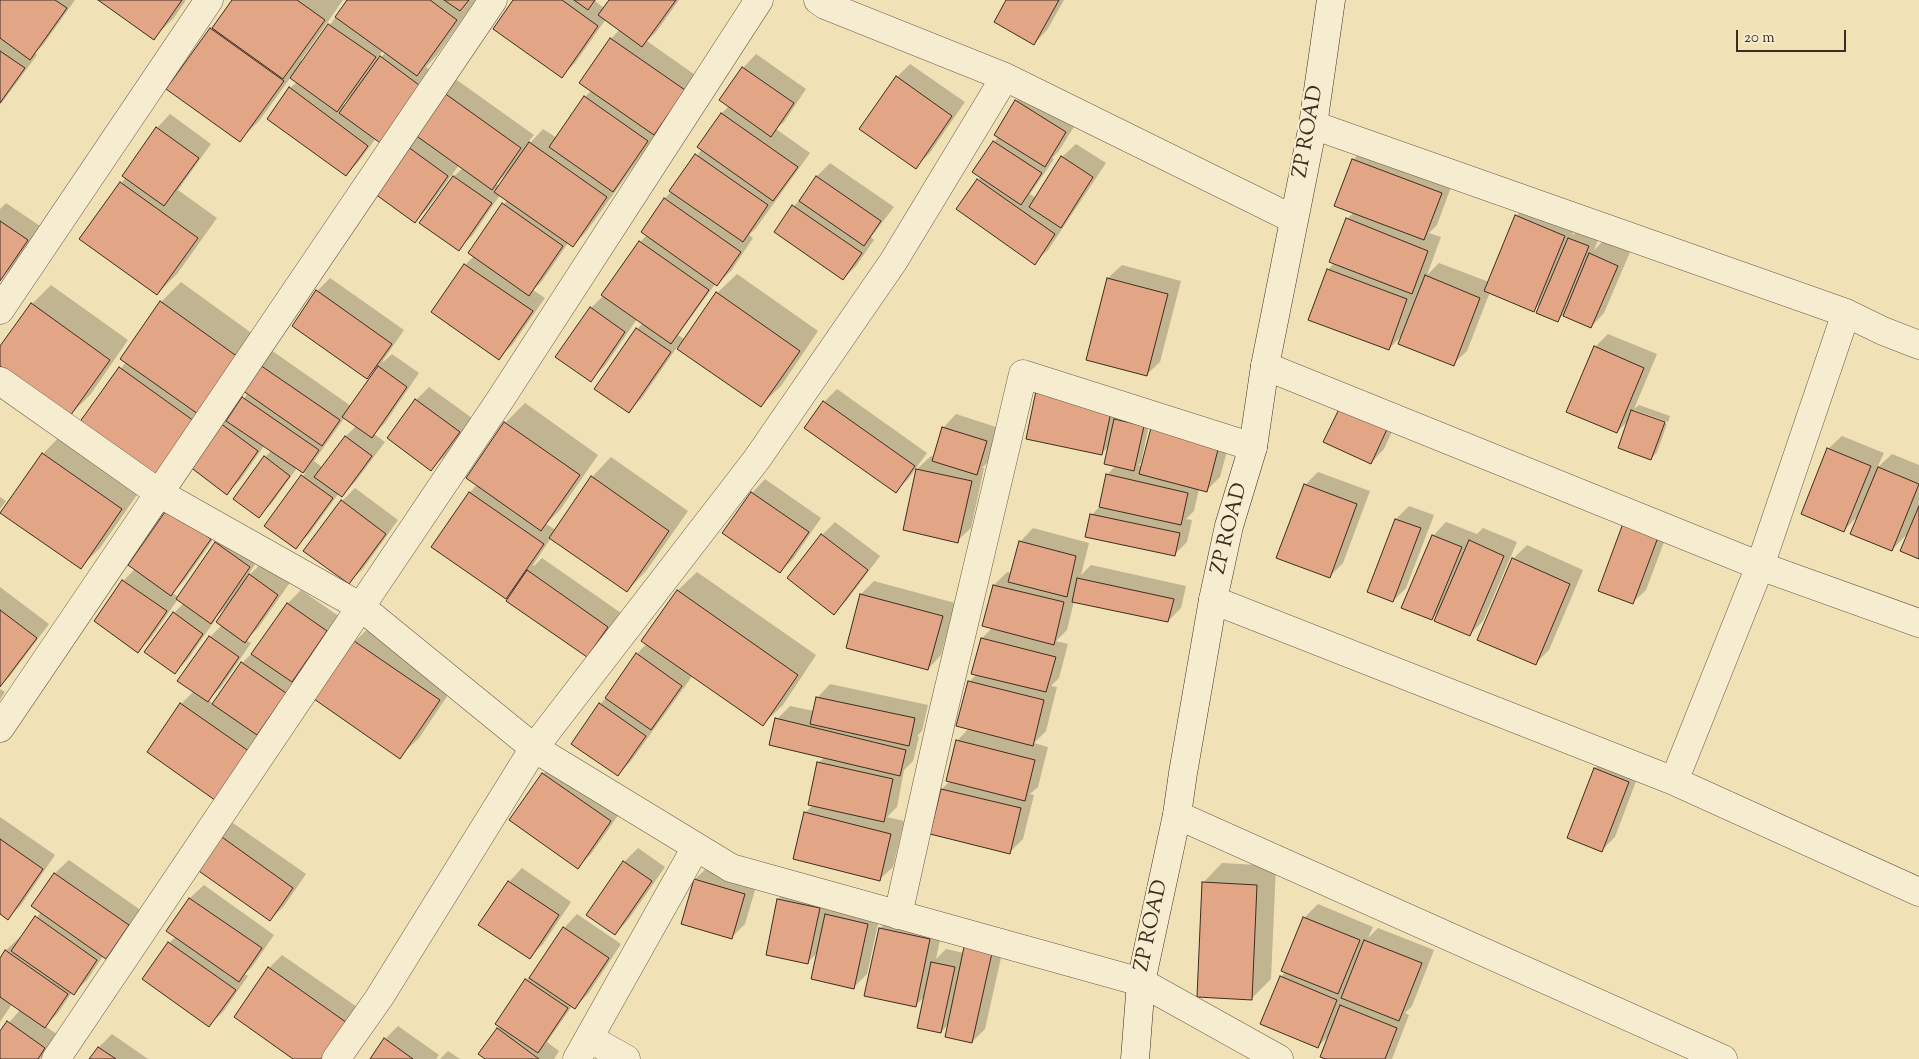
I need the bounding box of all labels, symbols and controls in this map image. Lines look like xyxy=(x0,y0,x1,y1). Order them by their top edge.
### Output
scale bar xyxy=(1739,20,1849,52)
text: 20 m xyxy=(1744,28,1775,49)
street label: ZP ROAD xyxy=(1290,84,1330,180)
street label: ZP ROAD xyxy=(1208,481,1254,577)
street label: ZP ROAD xyxy=(1131,878,1175,974)

